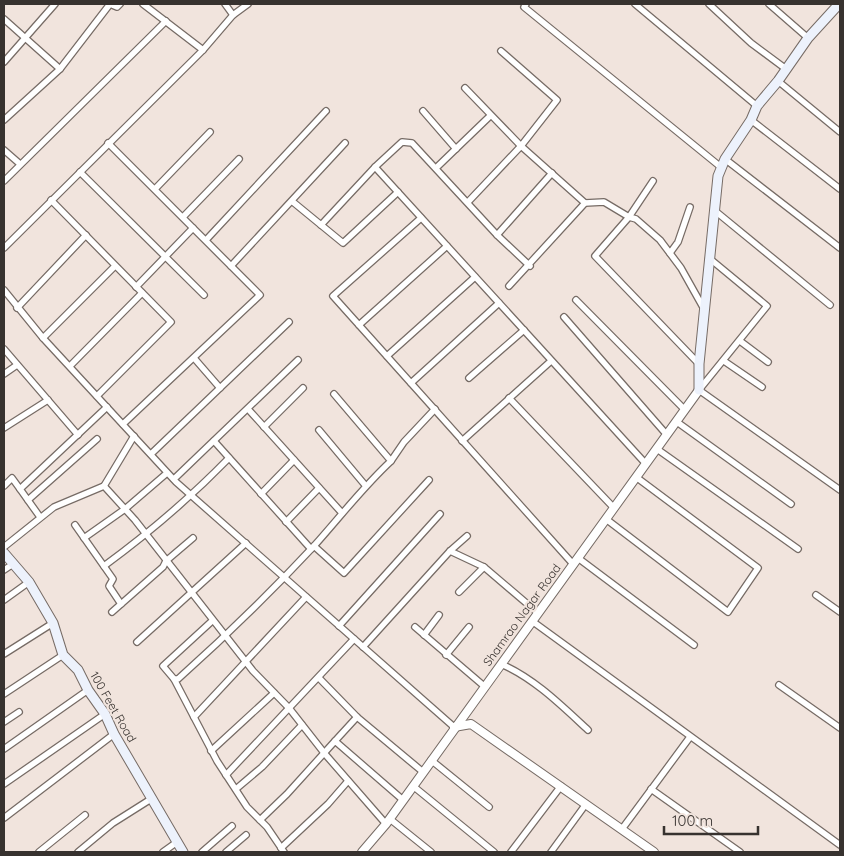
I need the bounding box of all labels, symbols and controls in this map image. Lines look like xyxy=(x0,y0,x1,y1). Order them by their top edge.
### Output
street label: Shamrao Nagar Road xyxy=(480,561,564,669)
street label: 100 Feet Road xyxy=(87,669,140,745)
scale bar xyxy=(664,804,758,836)
text: 100 m xyxy=(672,811,713,830)

